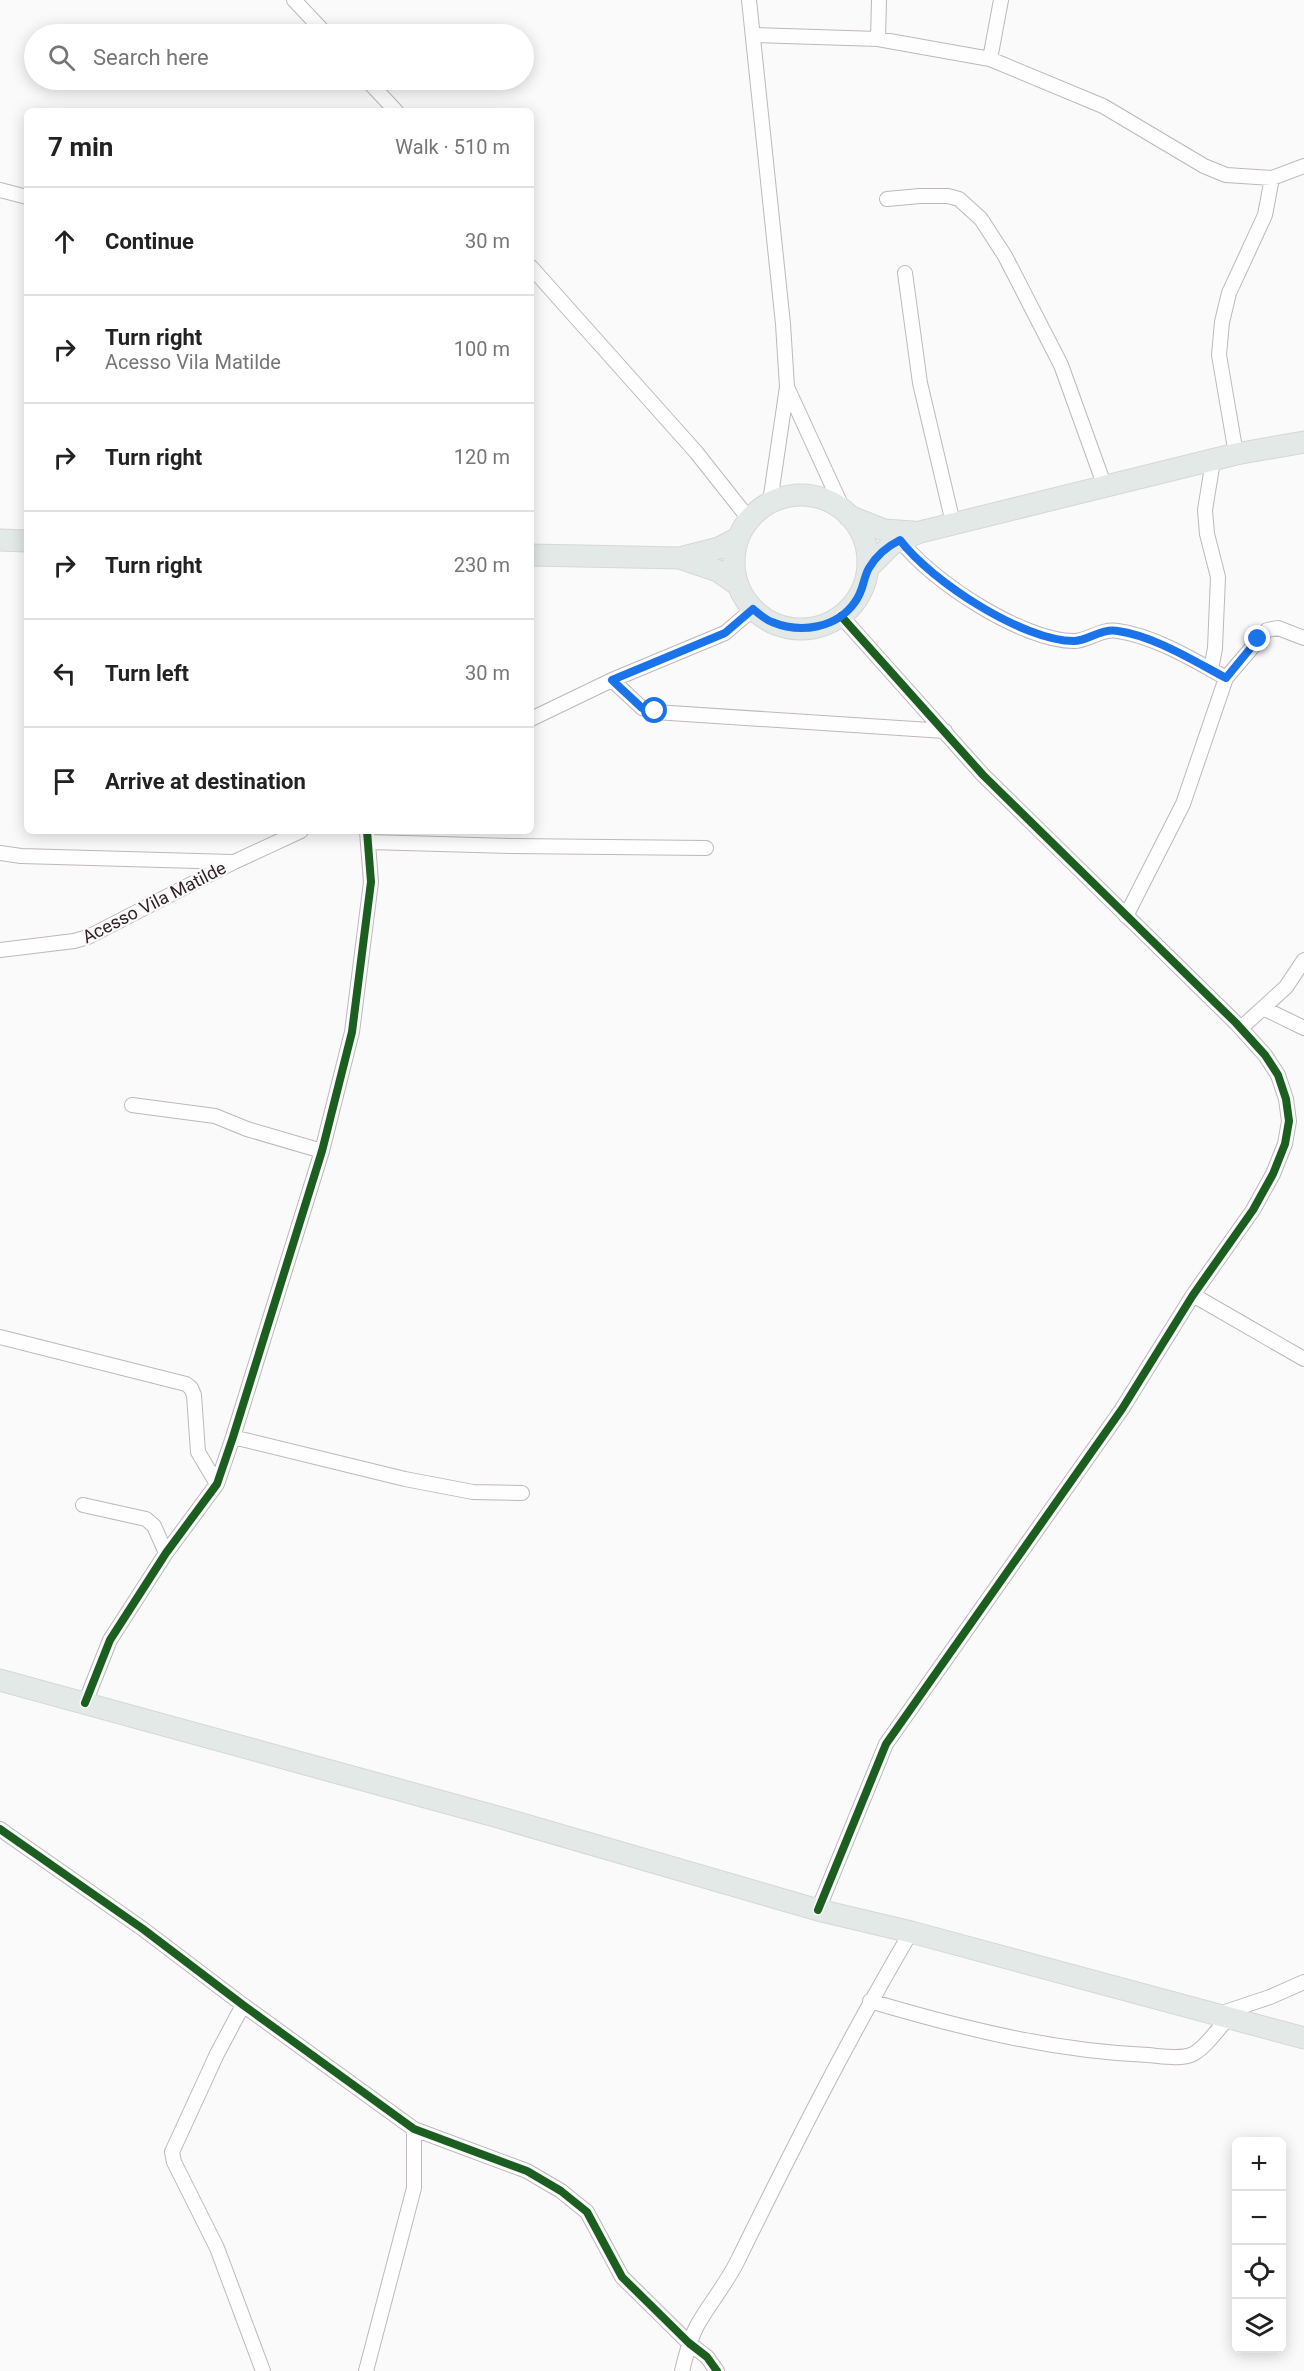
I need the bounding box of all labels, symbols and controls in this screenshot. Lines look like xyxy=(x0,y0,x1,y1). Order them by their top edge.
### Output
search box xyxy=(24,24,534,90)
icon: search xyxy=(45,41,78,74)
text: Search here xyxy=(93,45,209,70)
text: 7 min xyxy=(48,132,113,162)
text: Walk · 510 m xyxy=(395,135,510,159)
icon: ahead xyxy=(48,225,81,258)
text: Continue xyxy=(105,229,194,254)
text: 30 m xyxy=(465,229,510,253)
text: Turn right xyxy=(105,325,202,350)
icon: right xyxy=(48,333,81,366)
text: 100 m xyxy=(454,337,510,361)
text: Acesso Vila Matilde xyxy=(105,350,281,374)
icon: right xyxy=(48,441,81,474)
text: Turn right xyxy=(105,445,202,470)
text: 120 m xyxy=(454,445,510,469)
icon: right xyxy=(48,549,81,582)
text: Turn right xyxy=(105,553,202,578)
text: 230 m xyxy=(454,553,510,577)
route end xyxy=(1244,625,1270,651)
icon: left xyxy=(48,657,81,690)
text: Turn left xyxy=(105,661,189,686)
text: 30 m xyxy=(465,661,510,685)
route start xyxy=(641,697,667,723)
icon: arrive xyxy=(48,765,81,798)
text: Arrive at destination xyxy=(105,769,306,794)
street label: Acesso Vila Matilde xyxy=(79,857,229,947)
map controls xyxy=(1232,2137,1286,2353)
button: + xyxy=(1232,2137,1286,2191)
button: − xyxy=(1232,2191,1286,2245)
button: locate xyxy=(1232,2245,1286,2299)
button: layers xyxy=(1232,2299,1286,2353)

